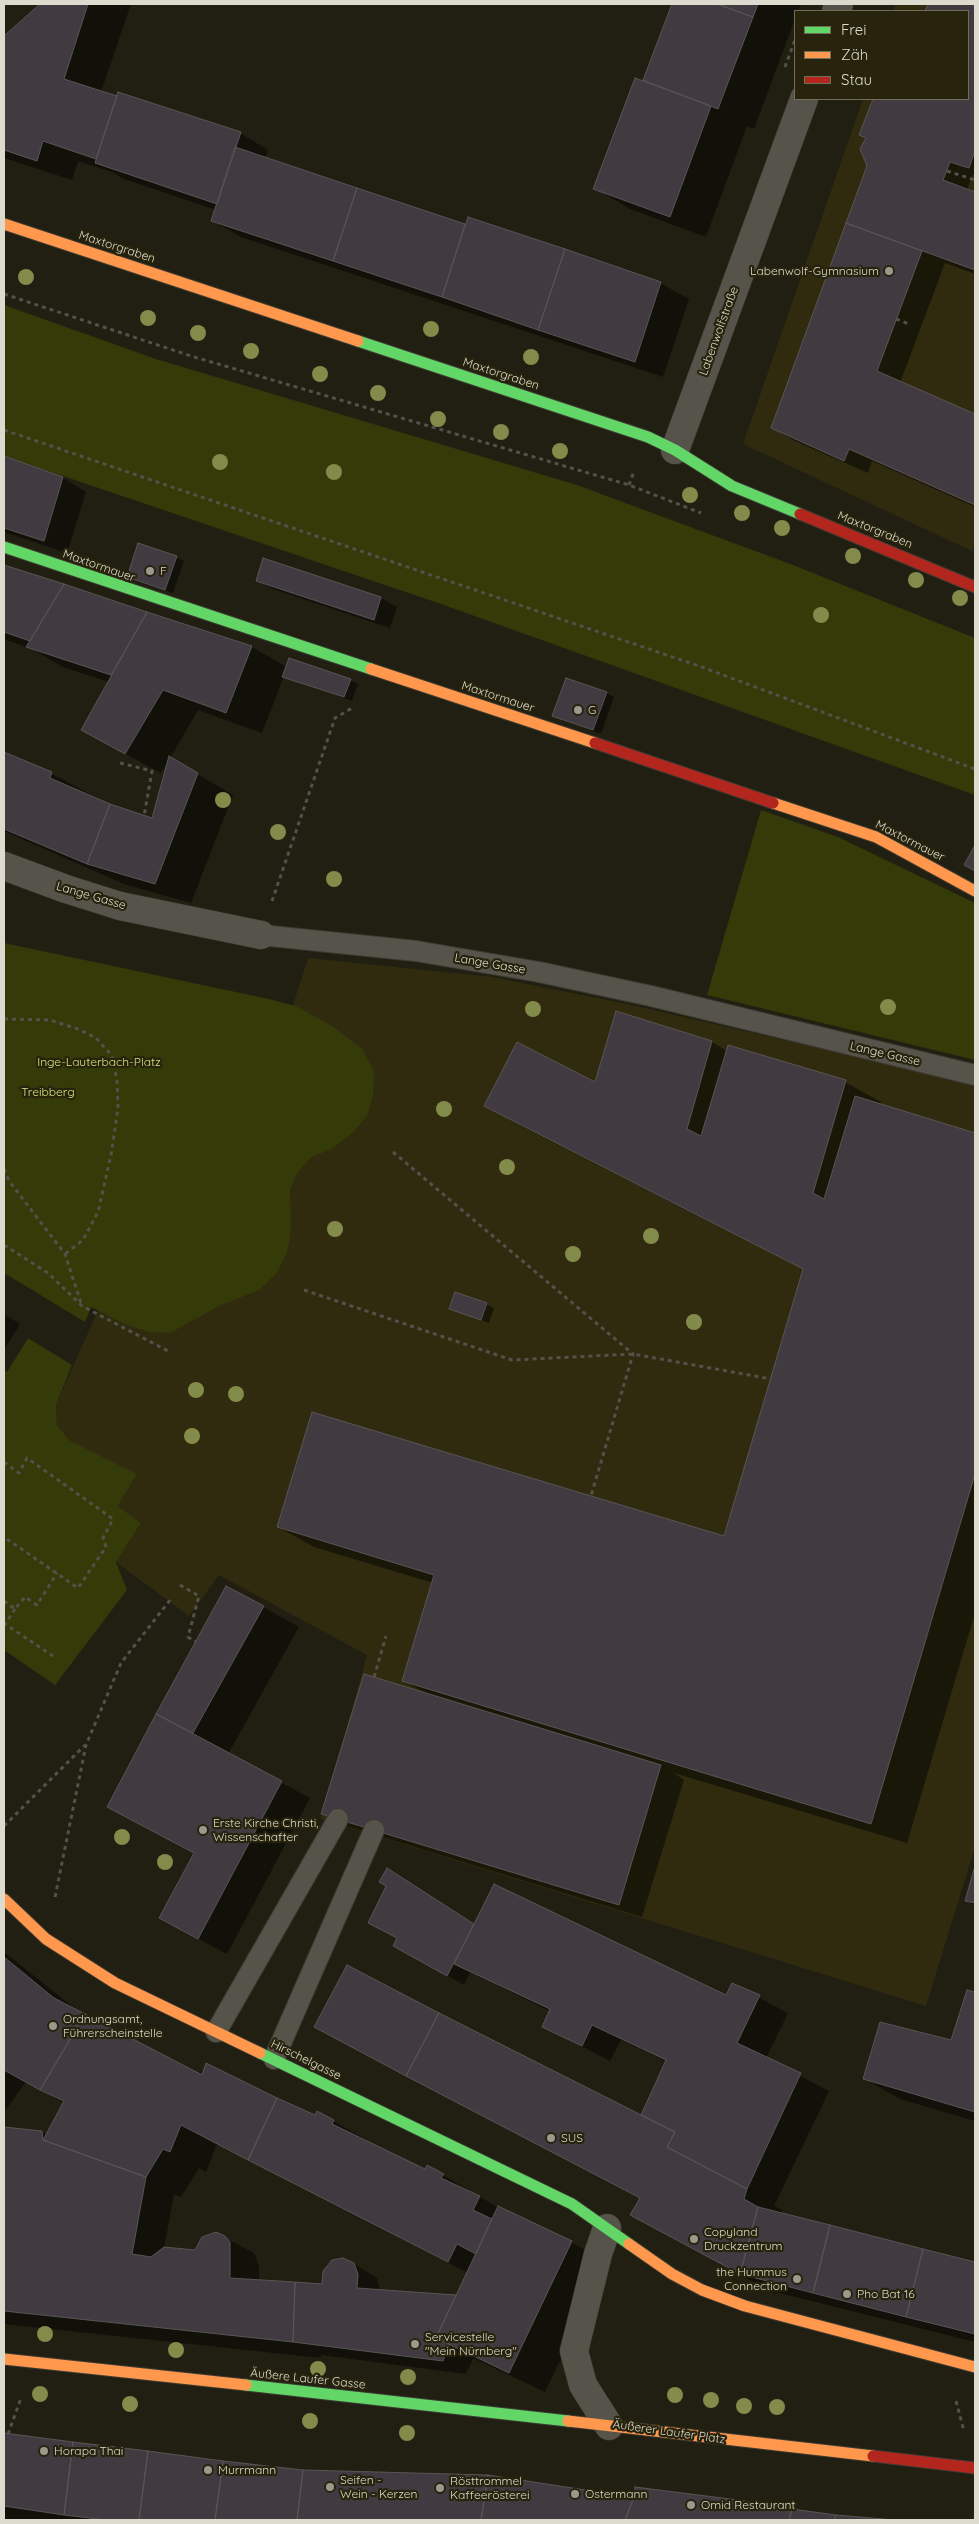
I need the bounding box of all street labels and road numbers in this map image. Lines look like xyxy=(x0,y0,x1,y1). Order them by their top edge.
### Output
street label: Maxtorgraben xyxy=(77,228,157,266)
street label: Labenwolfstraße xyxy=(696,285,742,377)
street label: Maxtorgraben xyxy=(461,355,541,393)
street label: Maxtorgraben xyxy=(835,508,915,552)
street label: Maxtormauer xyxy=(61,547,137,585)
street label: Maxtormauer xyxy=(460,678,536,716)
street label: Maxtormauer xyxy=(873,817,947,865)
street label: Lange Gasse xyxy=(55,879,127,913)
street label: Lange Gasse xyxy=(453,951,527,977)
street label: Lange Gasse xyxy=(848,1039,922,1069)
street label: Hirschelgasse xyxy=(268,2037,344,2083)
street label: Äußere Laufer Gasse xyxy=(250,2366,366,2392)
street label: Äußerer Laufer Platz xyxy=(612,2417,726,2447)

